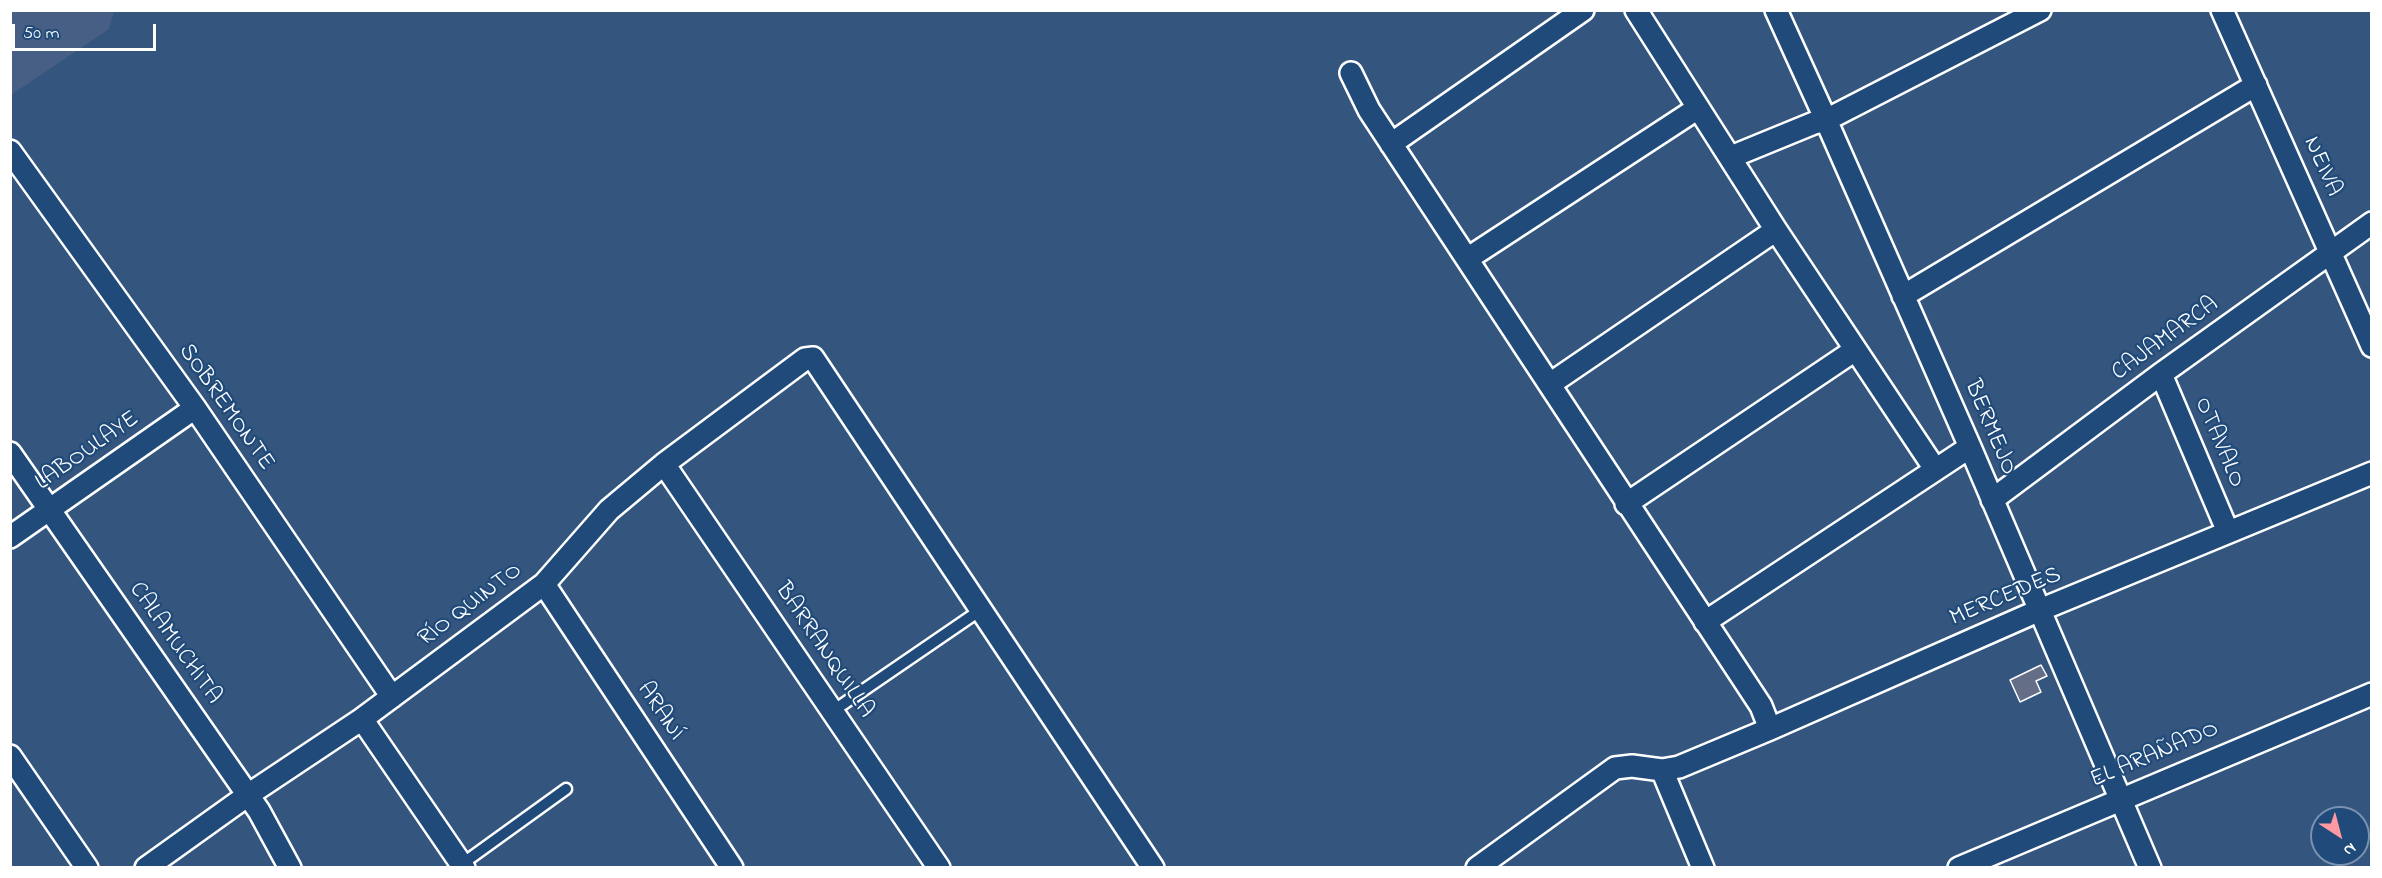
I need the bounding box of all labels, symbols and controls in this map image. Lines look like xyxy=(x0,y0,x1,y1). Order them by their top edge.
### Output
scale bar xyxy=(15,12,159,50)
text: 50 m xyxy=(23,21,60,47)
street label: NEIVA xyxy=(2295,133,2347,201)
street label: CAJAMARCA xyxy=(2107,292,2225,388)
street label: SOBREMONTE xyxy=(171,339,279,477)
street label: BERMEJO xyxy=(1956,376,2022,480)
street label: OTAVALO xyxy=(2186,394,2250,492)
street label: LABOULAYE xyxy=(31,406,145,498)
street label: RÍO QUINTO xyxy=(413,558,529,654)
street label: MERCEDES xyxy=(1946,562,2066,634)
street label: CALAMUCHITA xyxy=(121,577,227,711)
street label: BARRANQUILLA xyxy=(767,578,879,724)
street label: ARANÍ xyxy=(629,677,689,747)
street label: EL ARAÑADO xyxy=(2086,716,2224,796)
north arrow xyxy=(2310,806,2370,866)
text: N xyxy=(2338,836,2361,862)

